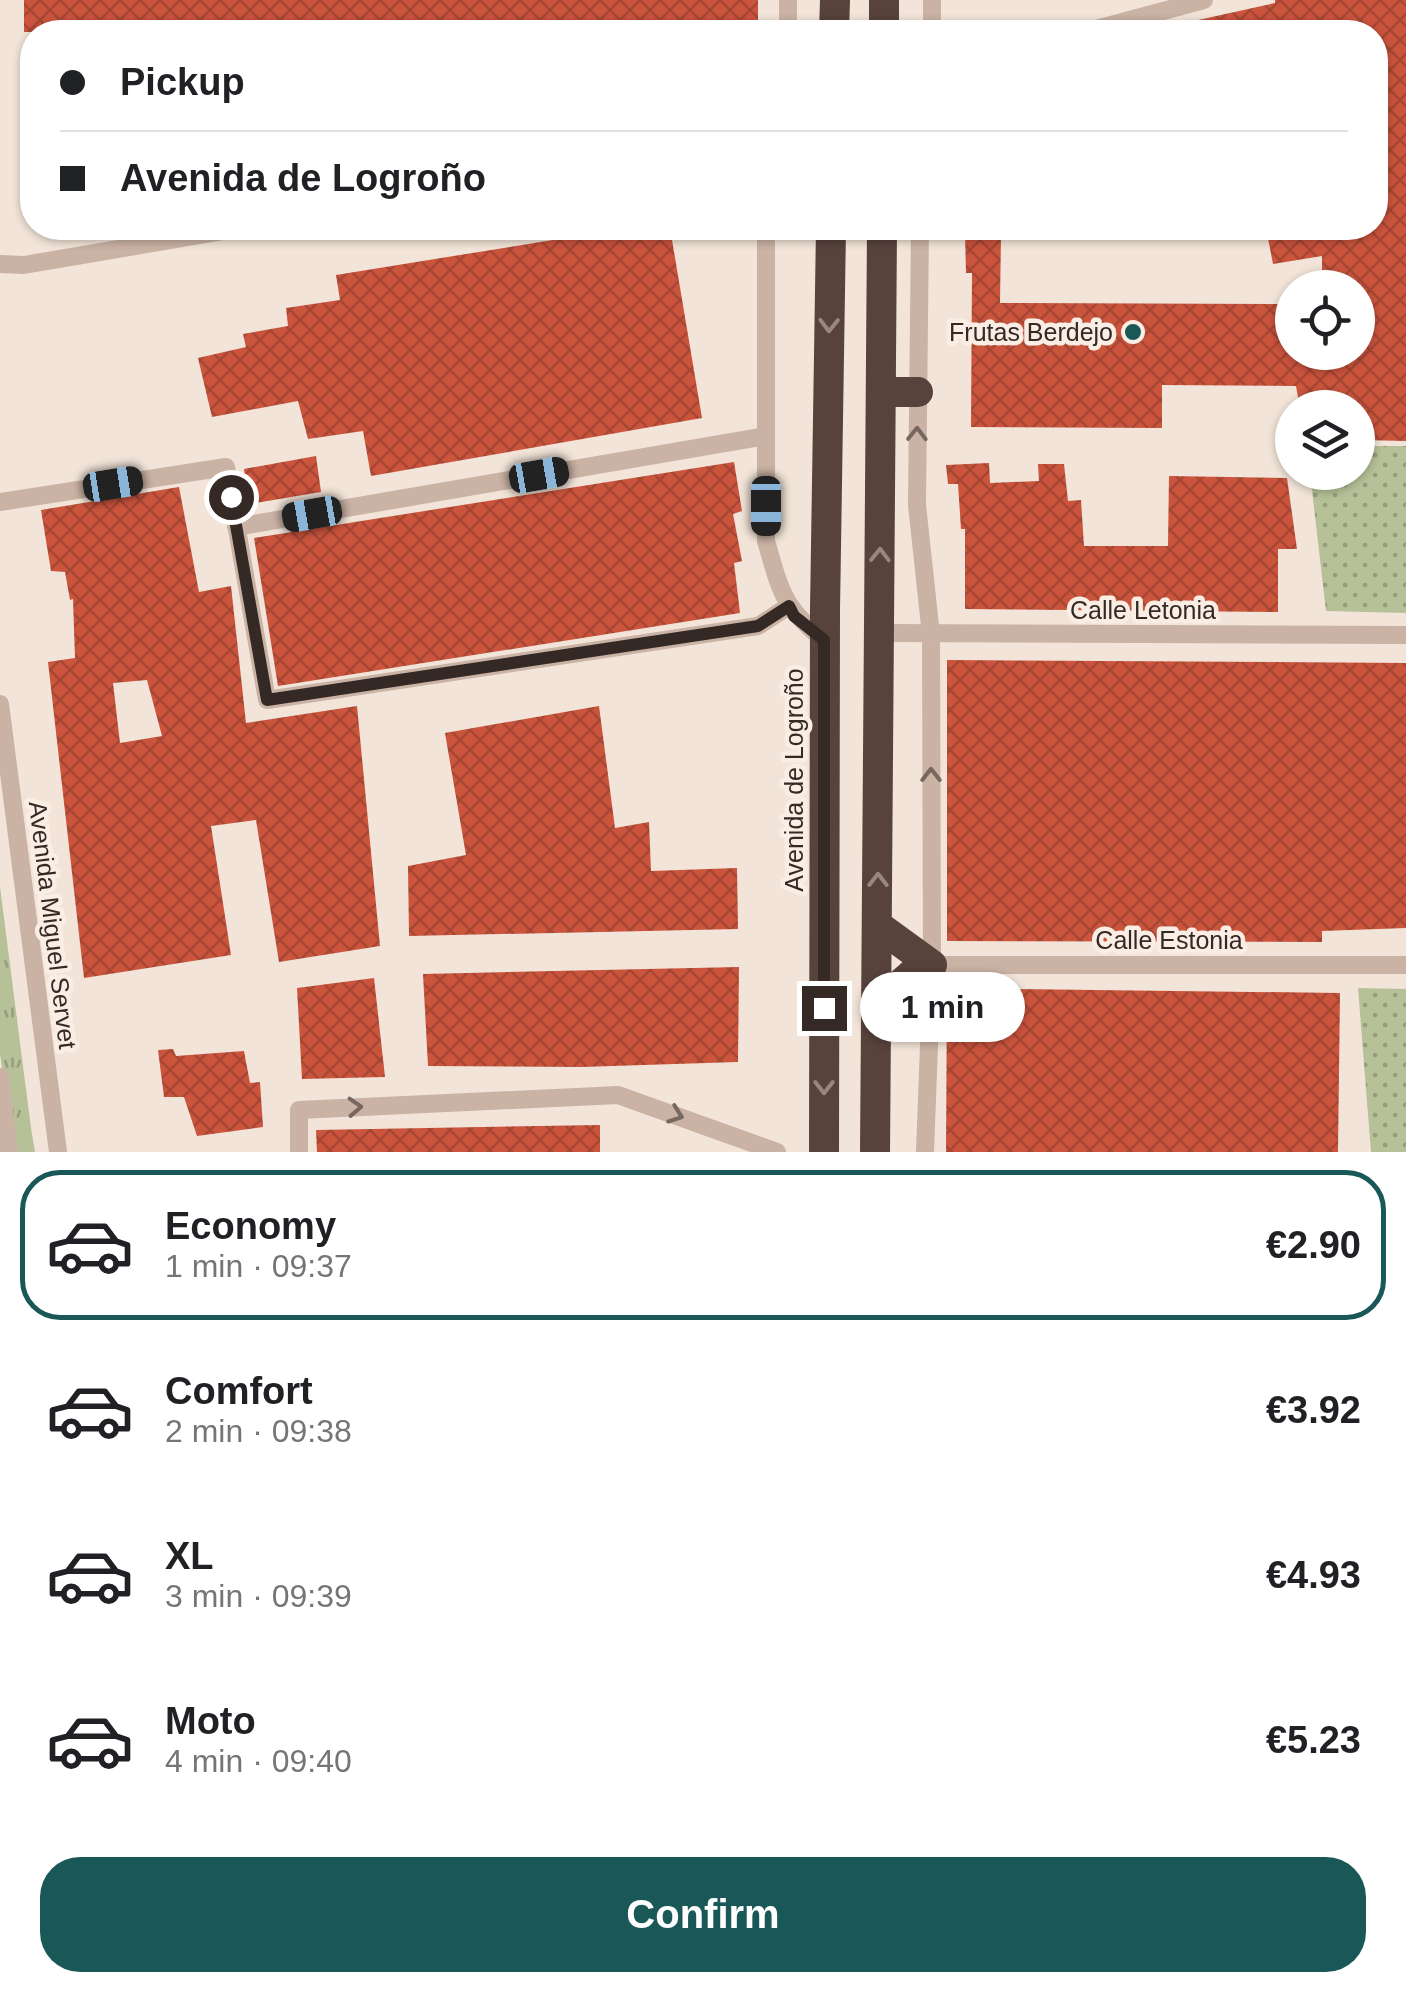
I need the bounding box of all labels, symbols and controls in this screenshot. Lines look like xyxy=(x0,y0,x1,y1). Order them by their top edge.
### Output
text: Pickup xyxy=(120,61,245,103)
text: Avenida de Logroño xyxy=(120,157,486,199)
map controls xyxy=(1275,270,1375,490)
button: locate xyxy=(1275,270,1375,370)
one-way arrow xyxy=(818,318,840,333)
place label: Frutas Berdejo xyxy=(949,318,1113,346)
marker: Frutas Berdejo xyxy=(1122,321,1144,343)
button: layers xyxy=(1275,390,1375,490)
one-way arrow xyxy=(907,425,928,441)
car xyxy=(507,455,571,495)
car xyxy=(81,464,145,504)
route start xyxy=(209,475,254,520)
car xyxy=(751,476,781,536)
car xyxy=(280,494,344,534)
one-way arrow xyxy=(869,546,891,562)
street label: Calle Letonia xyxy=(1070,596,1216,624)
street label: Avenida de Logroño xyxy=(780,668,808,892)
one-way arrow xyxy=(920,766,942,782)
street label: Avenida Miguel Servet xyxy=(24,799,82,1051)
one-way arrow xyxy=(867,871,889,886)
street label: Calle Estonia xyxy=(1095,926,1243,954)
callout: 1 min xyxy=(859,973,1024,1043)
route end xyxy=(802,986,847,1031)
text: 1 min xyxy=(901,989,984,1025)
one-way arrow xyxy=(813,1080,835,1096)
one-way arrow xyxy=(347,1097,363,1118)
one-way arrow xyxy=(666,1103,683,1124)
icon: car xyxy=(45,1200,135,1290)
text: Economy xyxy=(165,1205,336,1247)
text: €2.90 xyxy=(1266,1224,1361,1266)
text: 1 min · 09:37 xyxy=(165,1248,352,1284)
icon: car xyxy=(45,1365,135,1455)
text: Comfort xyxy=(165,1370,313,1412)
text: €3.92 xyxy=(1266,1389,1361,1431)
text: 2 min · 09:38 xyxy=(165,1413,352,1449)
icon: car xyxy=(45,1530,135,1620)
text: XL xyxy=(165,1535,214,1577)
text: €4.93 xyxy=(1266,1554,1361,1596)
text: 3 min · 09:39 xyxy=(165,1578,352,1614)
icon: car xyxy=(45,1695,135,1785)
text: Moto xyxy=(165,1700,256,1742)
text: €5.23 xyxy=(1266,1719,1361,1761)
text: 4 min · 09:40 xyxy=(165,1743,352,1779)
button: Confirm xyxy=(40,1857,1366,1972)

